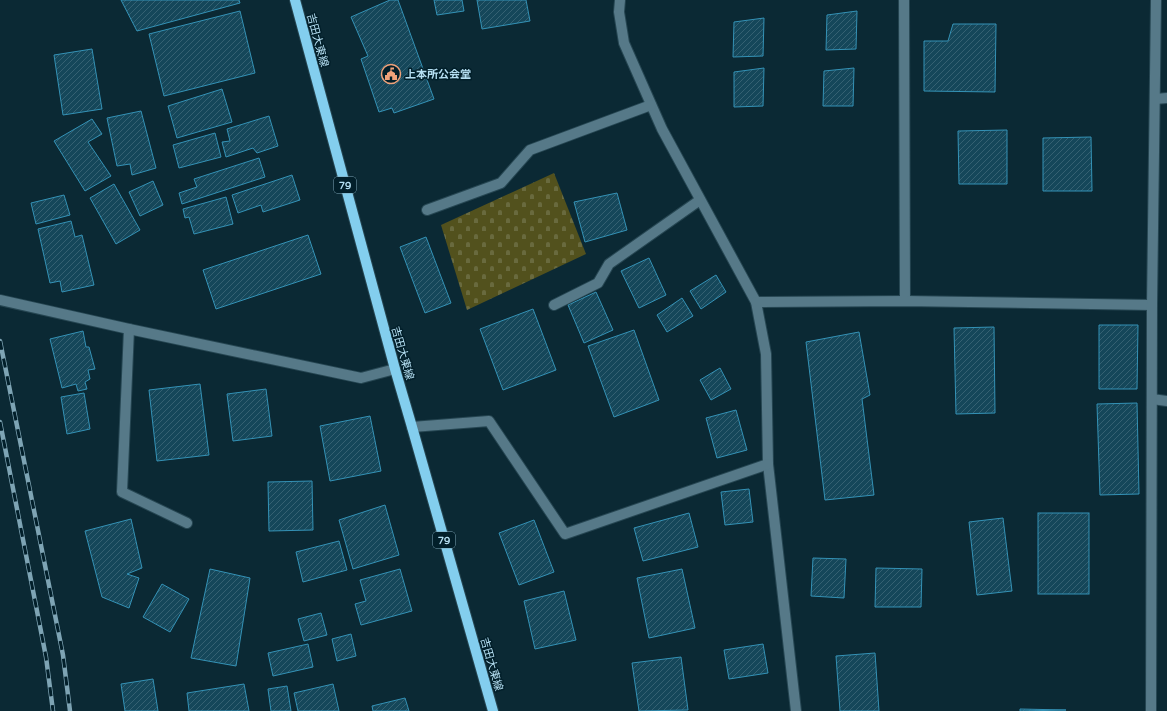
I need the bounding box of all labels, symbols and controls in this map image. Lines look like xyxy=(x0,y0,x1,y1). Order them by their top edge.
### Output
street label: 吉田大東線 xyxy=(304,12,331,68)
public building icon: 上本所公会堂 xyxy=(380,63,402,85)
place label: 上本所公会堂 xyxy=(405,68,471,81)
road number: 79 xyxy=(334,177,356,193)
street label: 吉田大東線 xyxy=(389,325,416,381)
road number: 79 xyxy=(433,532,455,548)
street label: 吉田大東線 xyxy=(478,636,505,692)

